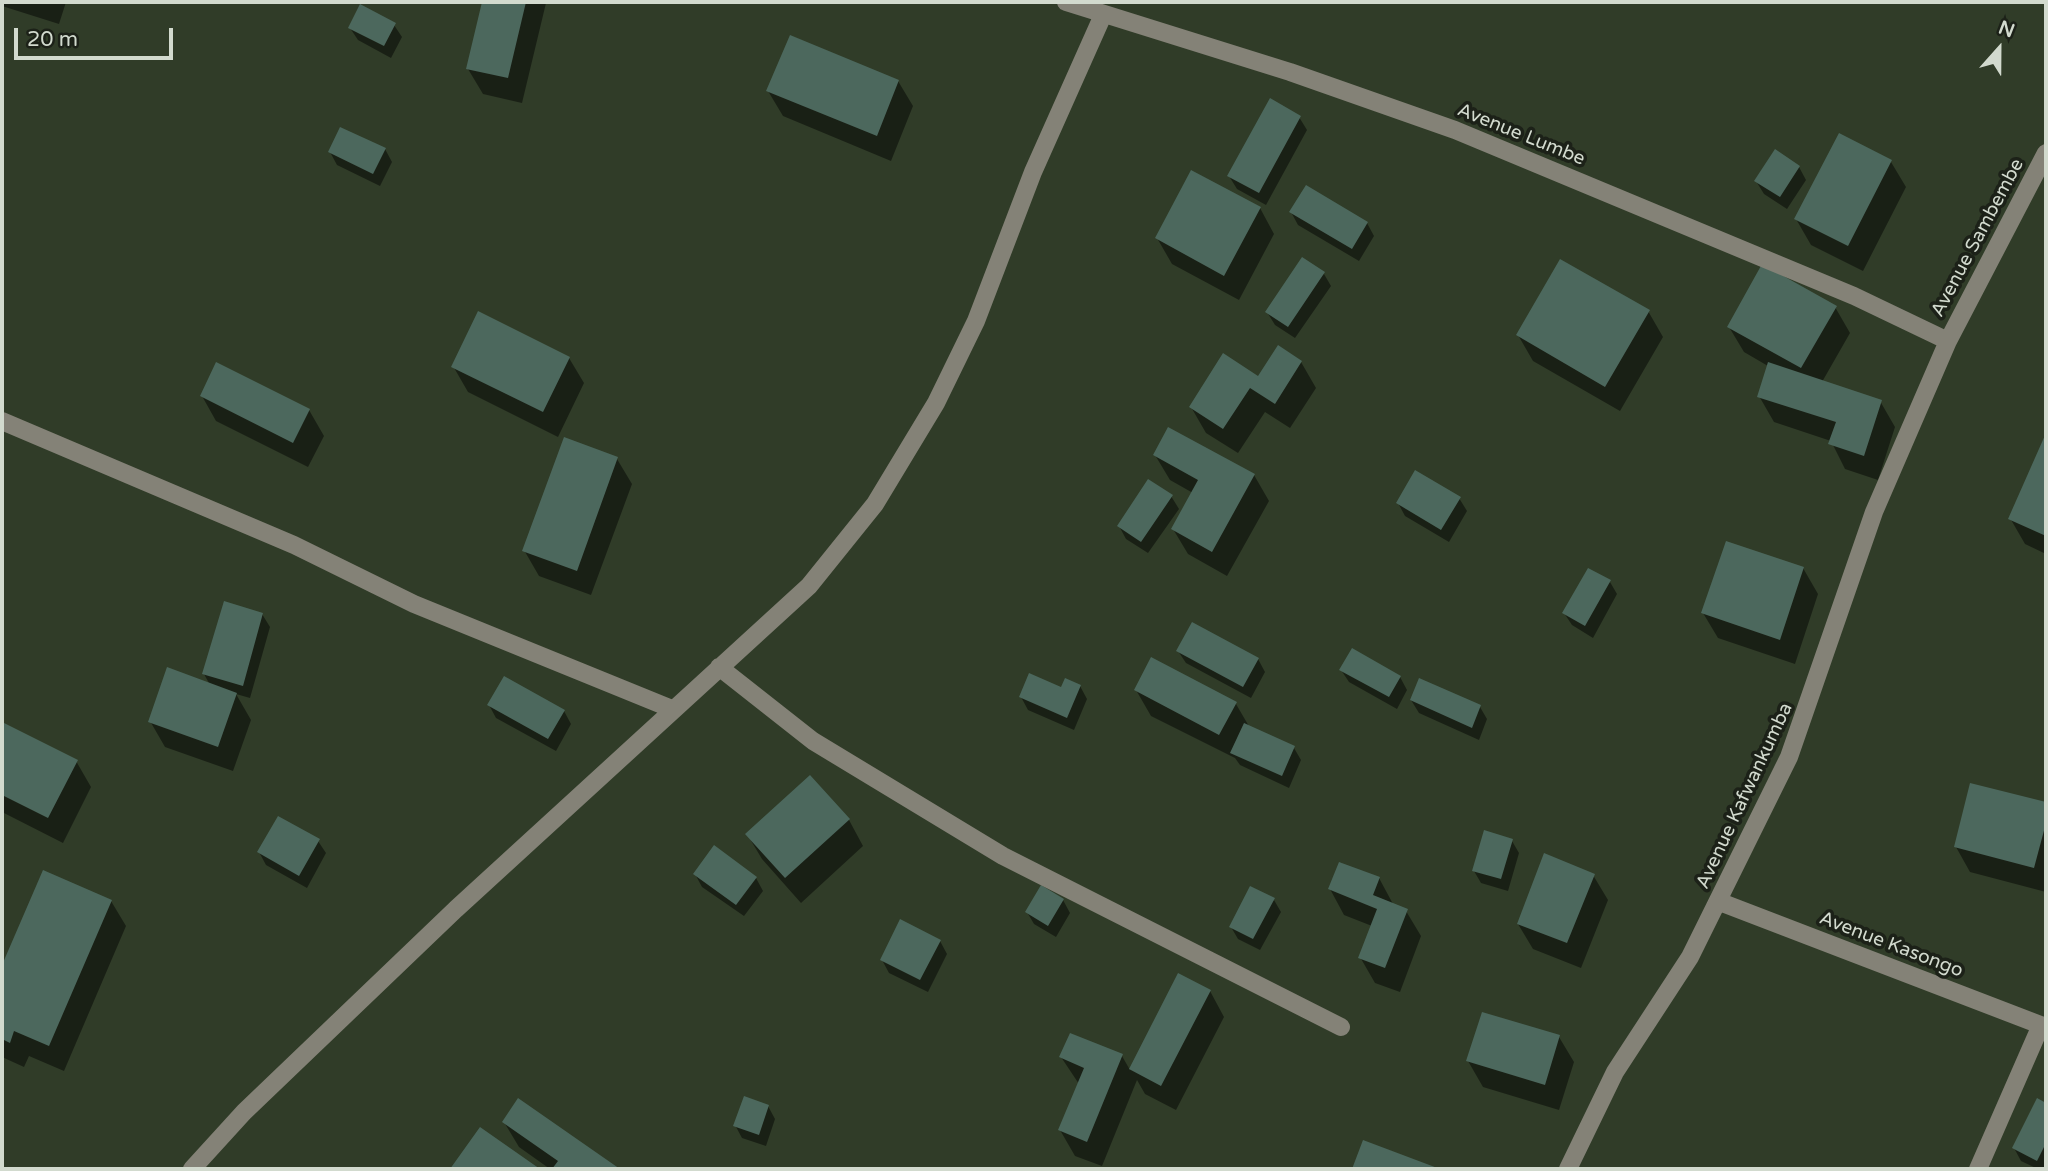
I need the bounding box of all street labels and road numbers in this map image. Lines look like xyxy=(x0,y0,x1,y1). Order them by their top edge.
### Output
street label: Avenue Lumbe xyxy=(1454,99,1588,171)
street label: Avenue Sambembe xyxy=(1927,155,2029,321)
street label: Avenue Kafwankumba xyxy=(1692,699,1798,893)
street label: Avenue Kasongo xyxy=(1816,907,1966,983)

